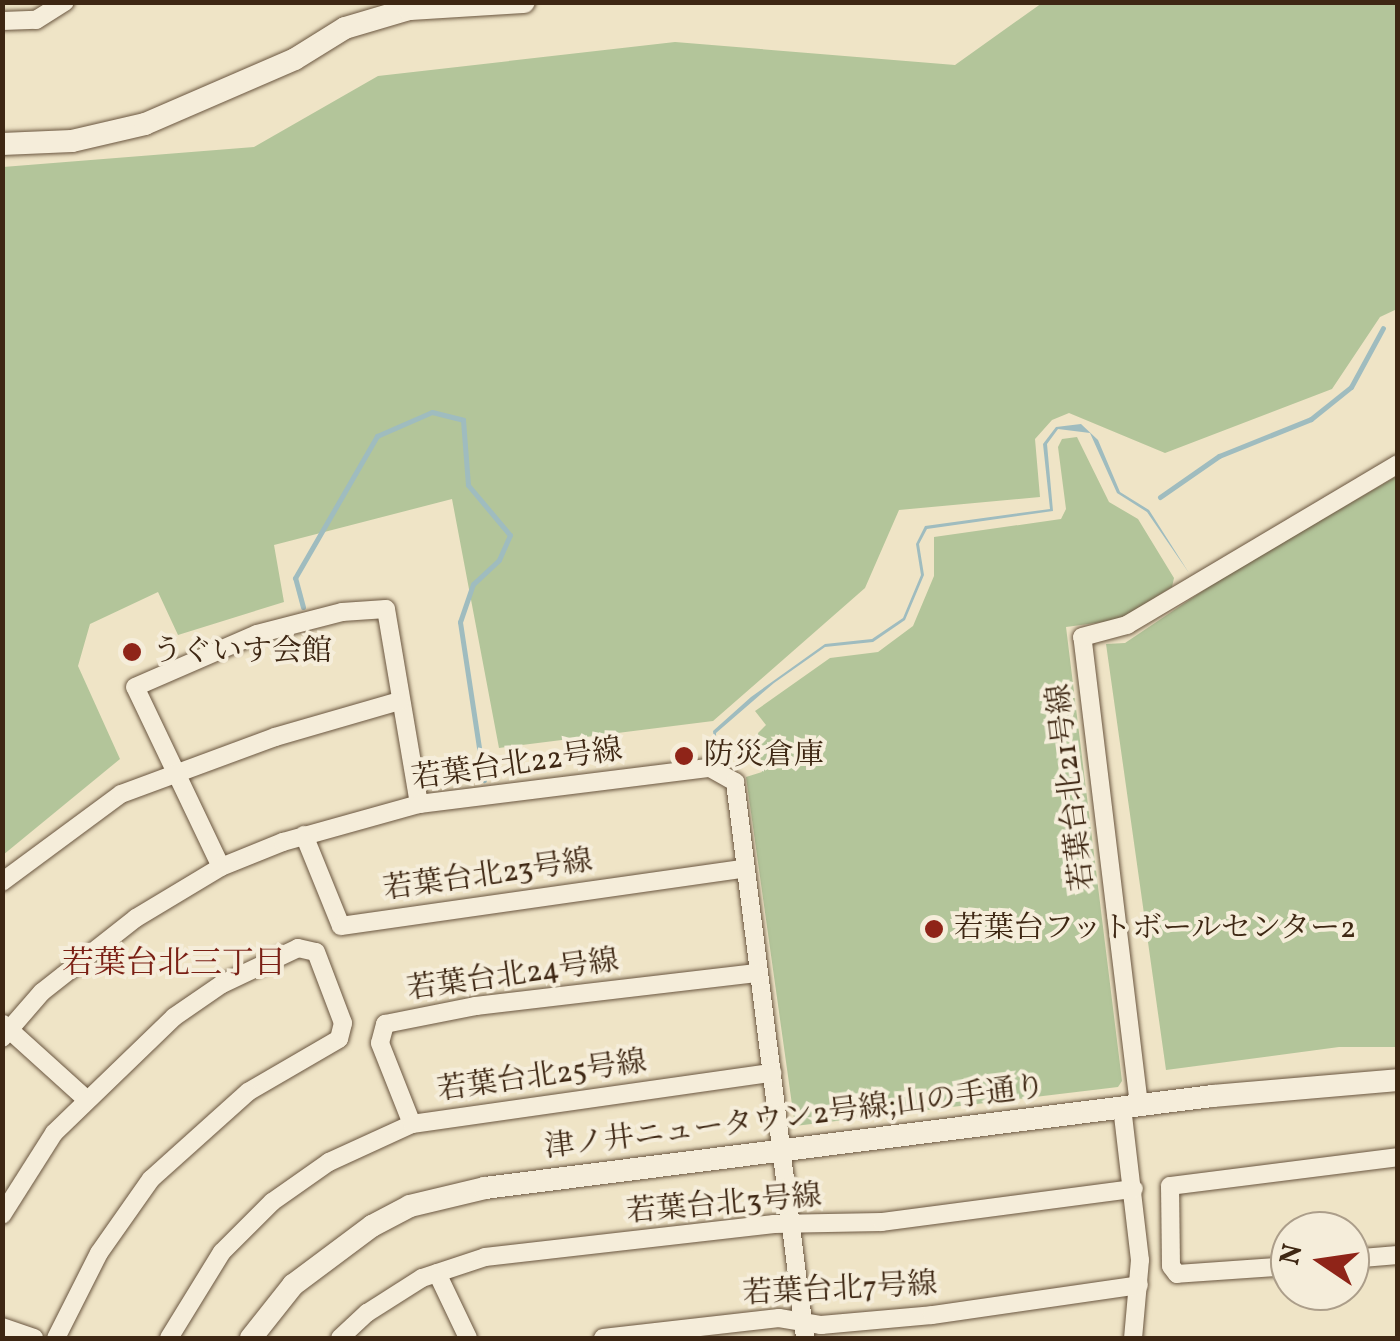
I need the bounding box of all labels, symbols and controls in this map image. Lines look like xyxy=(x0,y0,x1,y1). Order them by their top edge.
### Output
place label: うぐいす会館 xyxy=(152,634,332,670)
marker: うぐいす会館 xyxy=(121,641,143,663)
street label: 若葉台北21号線 xyxy=(1041,682,1103,892)
street label: 若葉台北22号線 xyxy=(409,732,625,798)
place label: 防災倉庫 xyxy=(704,738,824,774)
marker: 防災倉庫 xyxy=(673,745,695,767)
street label: 若葉台北23号線 xyxy=(381,844,595,908)
place label: 若葉台フットボールセンター2 xyxy=(954,911,1360,947)
marker: 若葉台フットボールセンター2 xyxy=(923,918,945,940)
street label: 若葉台北24号線 xyxy=(405,943,621,1009)
district label: 若葉台北三丁目 xyxy=(62,946,286,984)
street label: 若葉台北25号線 xyxy=(435,1045,649,1109)
street label: 津ノ井ニュータウン2号線;山の手通り xyxy=(543,1069,1047,1167)
street label: 若葉台北3号線 xyxy=(625,1179,823,1231)
north arrow xyxy=(1270,1211,1370,1311)
text: N xyxy=(1271,1240,1314,1269)
street label: 若葉台北7号線 xyxy=(742,1267,938,1313)

